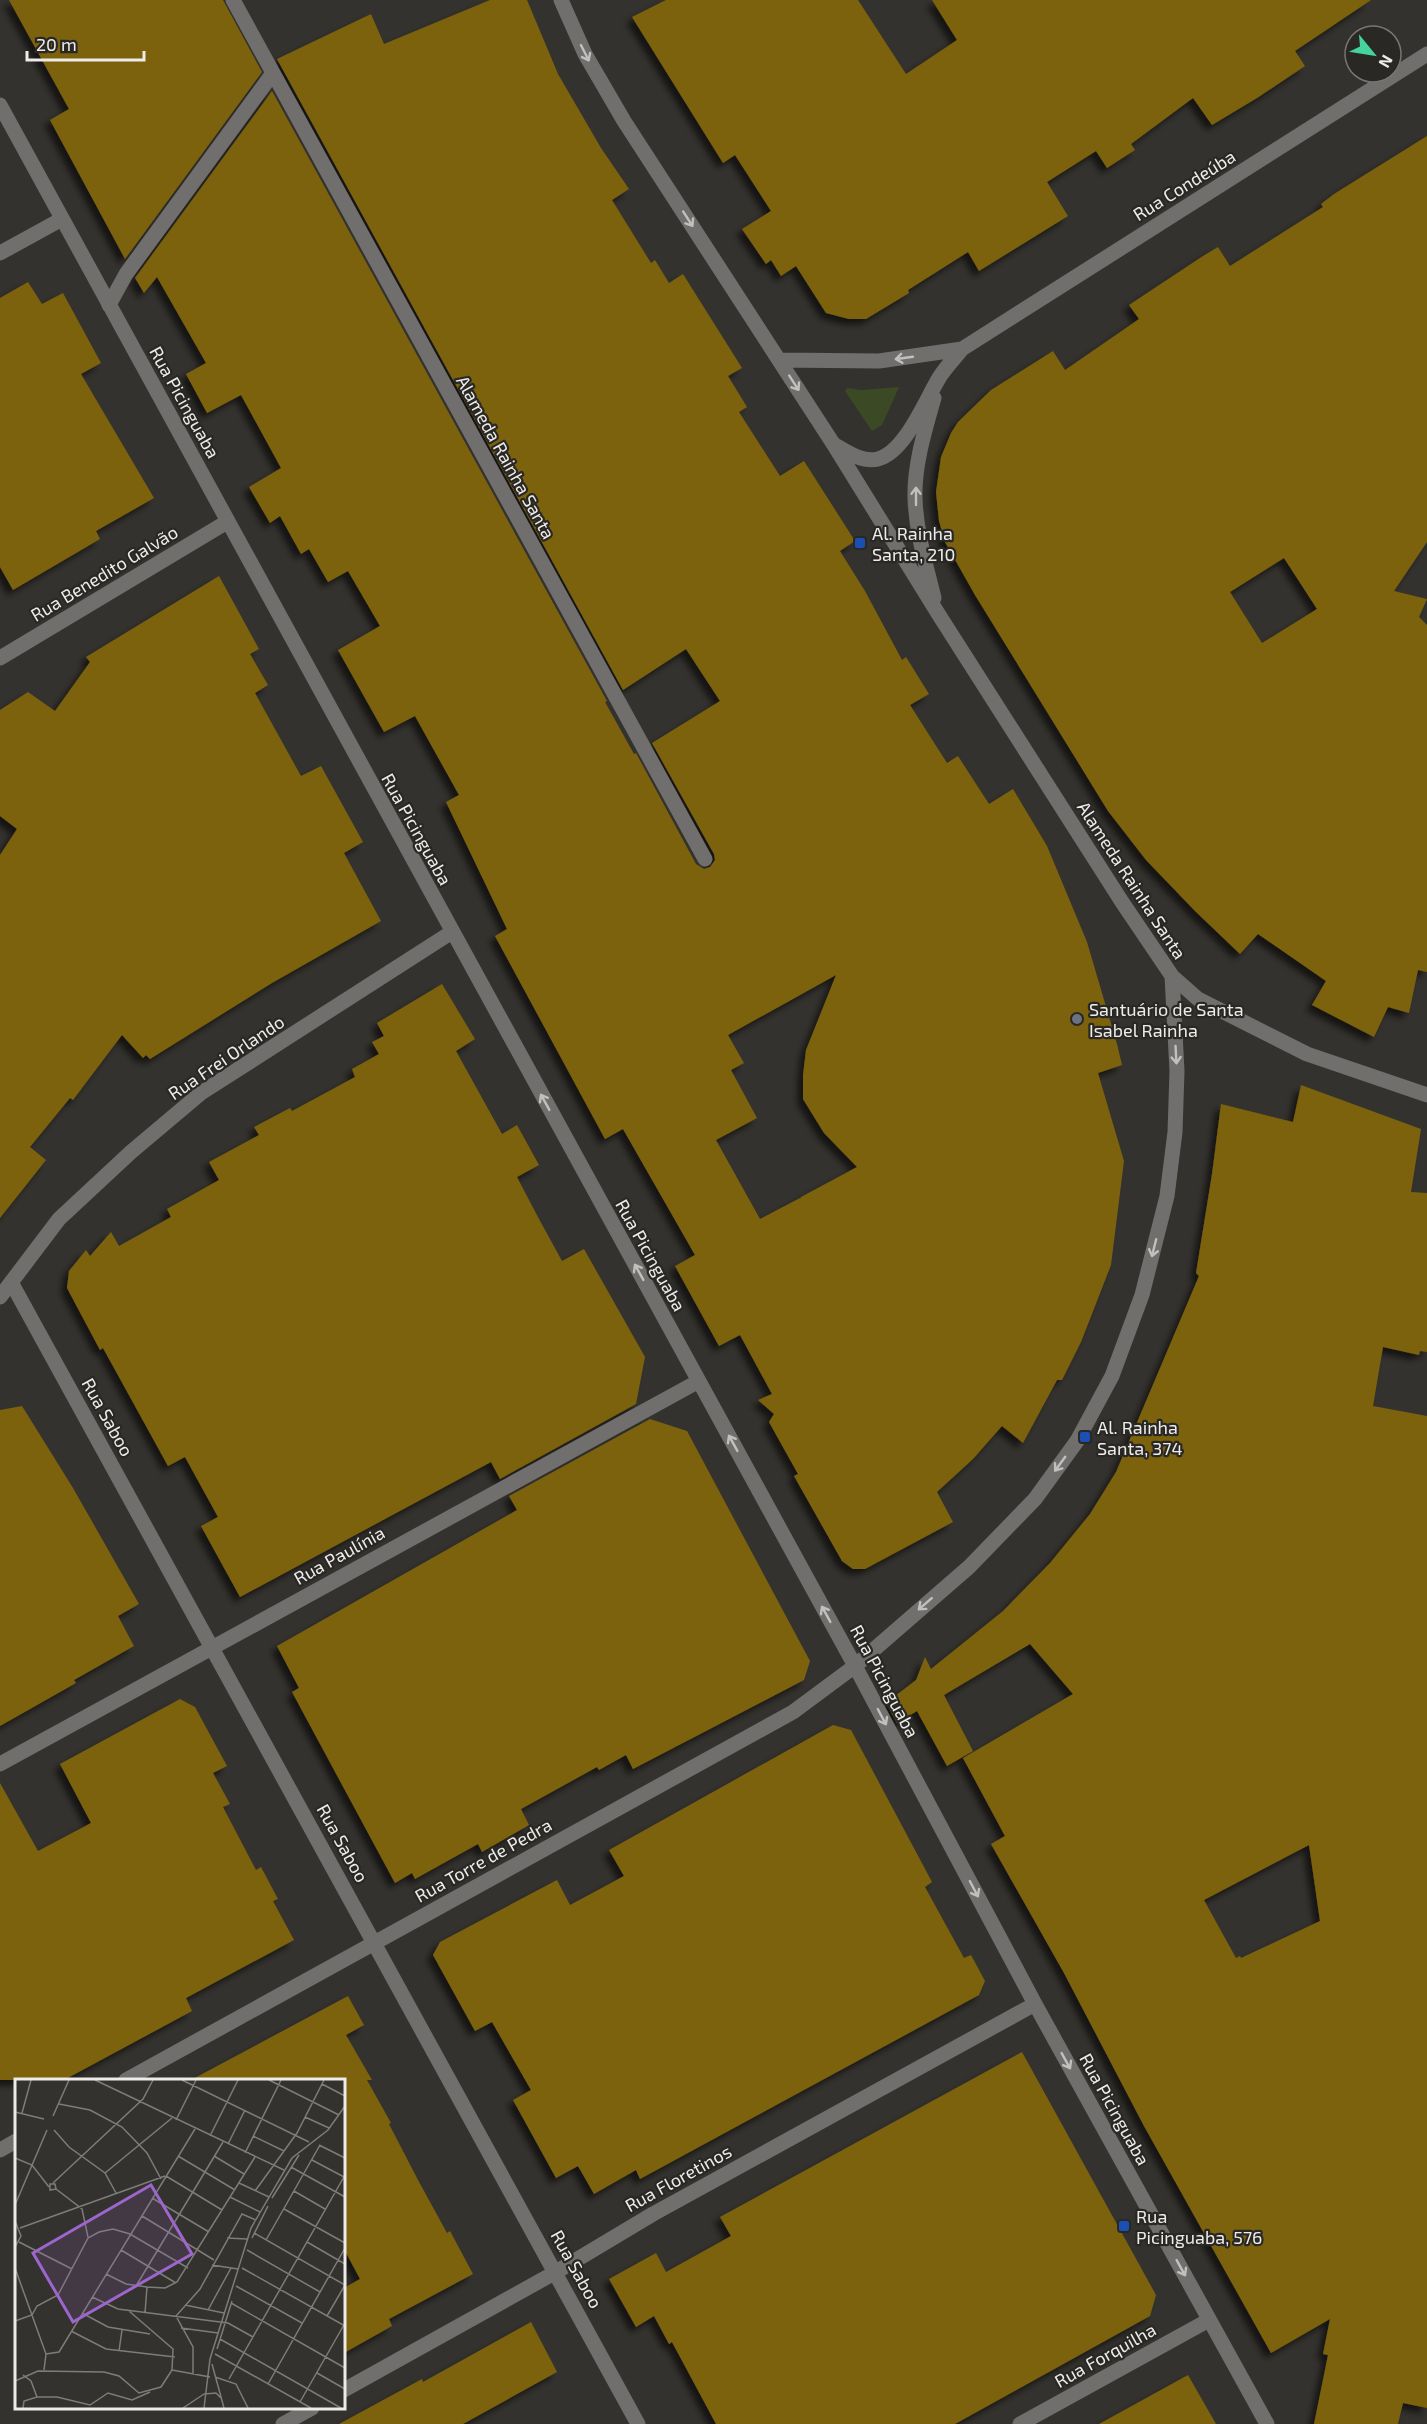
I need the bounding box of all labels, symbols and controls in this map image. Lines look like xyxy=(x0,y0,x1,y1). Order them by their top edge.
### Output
scale bar xyxy=(27,24,144,62)
north arrow xyxy=(1343,24,1403,84)
text: 20 m xyxy=(36,33,77,55)
one-way arrow xyxy=(579,44,591,61)
text: N xyxy=(1375,52,1398,72)
street label: Rua Condeúba xyxy=(1129,145,1239,225)
one-way arrow xyxy=(682,210,694,227)
street label: Rua Picinguaba xyxy=(145,342,225,462)
one-way arrow xyxy=(895,352,915,363)
street label: Alameda Rainha Santa xyxy=(452,371,560,543)
one-way arrow xyxy=(788,374,800,390)
one-way arrow xyxy=(910,487,922,507)
street label: Rua Benedito Galvão xyxy=(26,520,182,626)
place label: Al. Rainha Santa, 210 xyxy=(872,522,955,565)
marker: Al. Rainha Santa, 210 xyxy=(853,536,867,550)
street label: Rua Picinguaba xyxy=(377,769,457,889)
street label: Alameda Rainha Santa xyxy=(1073,797,1191,963)
place label: Santuário de Santa Isabel Rainha xyxy=(1089,998,1244,1041)
street label: Rua Frei Orlando xyxy=(164,1010,288,1104)
marker: Santuário de Santa Isabel Rainha xyxy=(1070,1012,1084,1026)
one-way arrow xyxy=(1171,1045,1182,1065)
one-way arrow xyxy=(539,1093,550,1111)
street label: Rua Picinguaba xyxy=(611,1195,691,1315)
one-way arrow xyxy=(1148,1238,1159,1257)
one-way arrow xyxy=(633,1264,644,1282)
street label: Rua Saboo xyxy=(78,1374,138,1460)
place label: Al. Rainha Santa, 374 xyxy=(1097,1416,1183,1459)
marker: Al. Rainha Santa, 374 xyxy=(1078,1430,1092,1444)
one-way arrow xyxy=(727,1435,738,1453)
one-way arrow xyxy=(1054,1455,1066,1472)
street label: Rua Paulínia xyxy=(290,1521,388,1589)
one-way arrow xyxy=(918,1597,933,1611)
one-way arrow xyxy=(820,1606,831,1624)
street label: Rua Picinguaba xyxy=(846,1621,924,1741)
one-way arrow xyxy=(877,1708,888,1726)
street label: Rua Saboo xyxy=(313,1800,373,1886)
street label: Rua Torre de Pedra xyxy=(411,1813,555,1907)
one-way arrow xyxy=(969,1880,980,1898)
street label: Rua Picinguaba xyxy=(1075,2049,1155,2169)
one-way arrow xyxy=(1060,2052,1072,2069)
inset map xyxy=(15,2079,345,2409)
street label: Rua Floretinos xyxy=(621,2140,735,2216)
place label: Rua Picinguaba, 576 xyxy=(1136,2205,1262,2248)
marker: Rua Picinguaba, 576 xyxy=(1117,2219,1131,2233)
street label: Rua Saboo xyxy=(547,2226,607,2312)
one-way arrow xyxy=(1176,2259,1187,2277)
street label: Rua Forquilha xyxy=(1050,2318,1160,2392)

